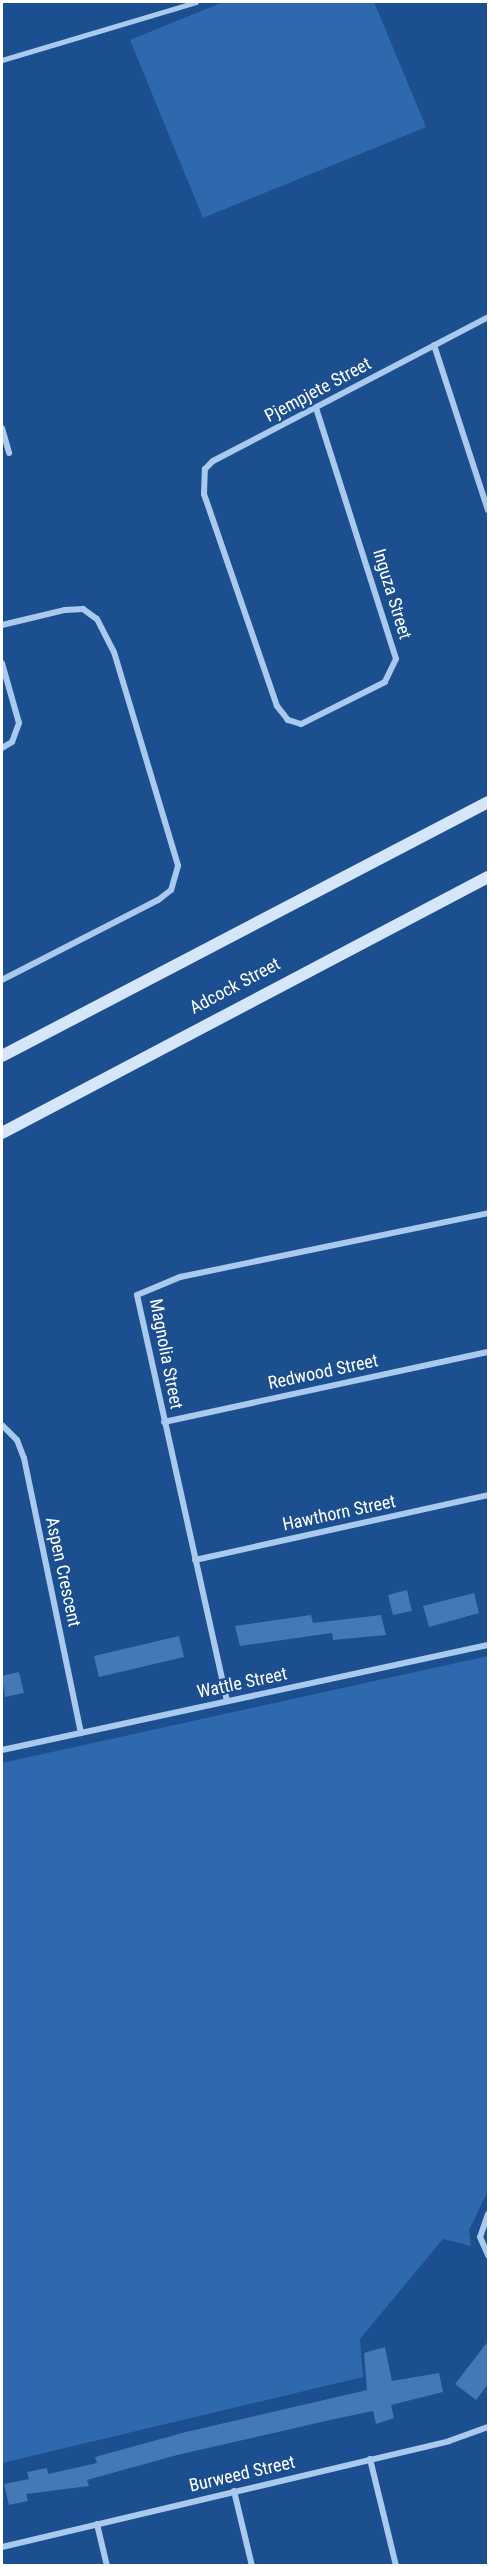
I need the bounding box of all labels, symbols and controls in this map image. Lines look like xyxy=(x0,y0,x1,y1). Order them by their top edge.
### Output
street label: Pjempjete Street xyxy=(261,353,375,427)
street label: Inguza Street xyxy=(368,546,416,642)
street label: Adcock Street xyxy=(186,953,284,1019)
street label: Magnolia Street xyxy=(145,1297,187,1411)
street label: Redwood Street xyxy=(266,1350,380,1394)
street label: Hawthorn Street xyxy=(280,1490,398,1536)
street label: Aspen Crescent xyxy=(41,1515,85,1629)
street label: Wattle Street xyxy=(195,1663,289,1703)
street label: Burweed Street xyxy=(187,2451,297,2497)

